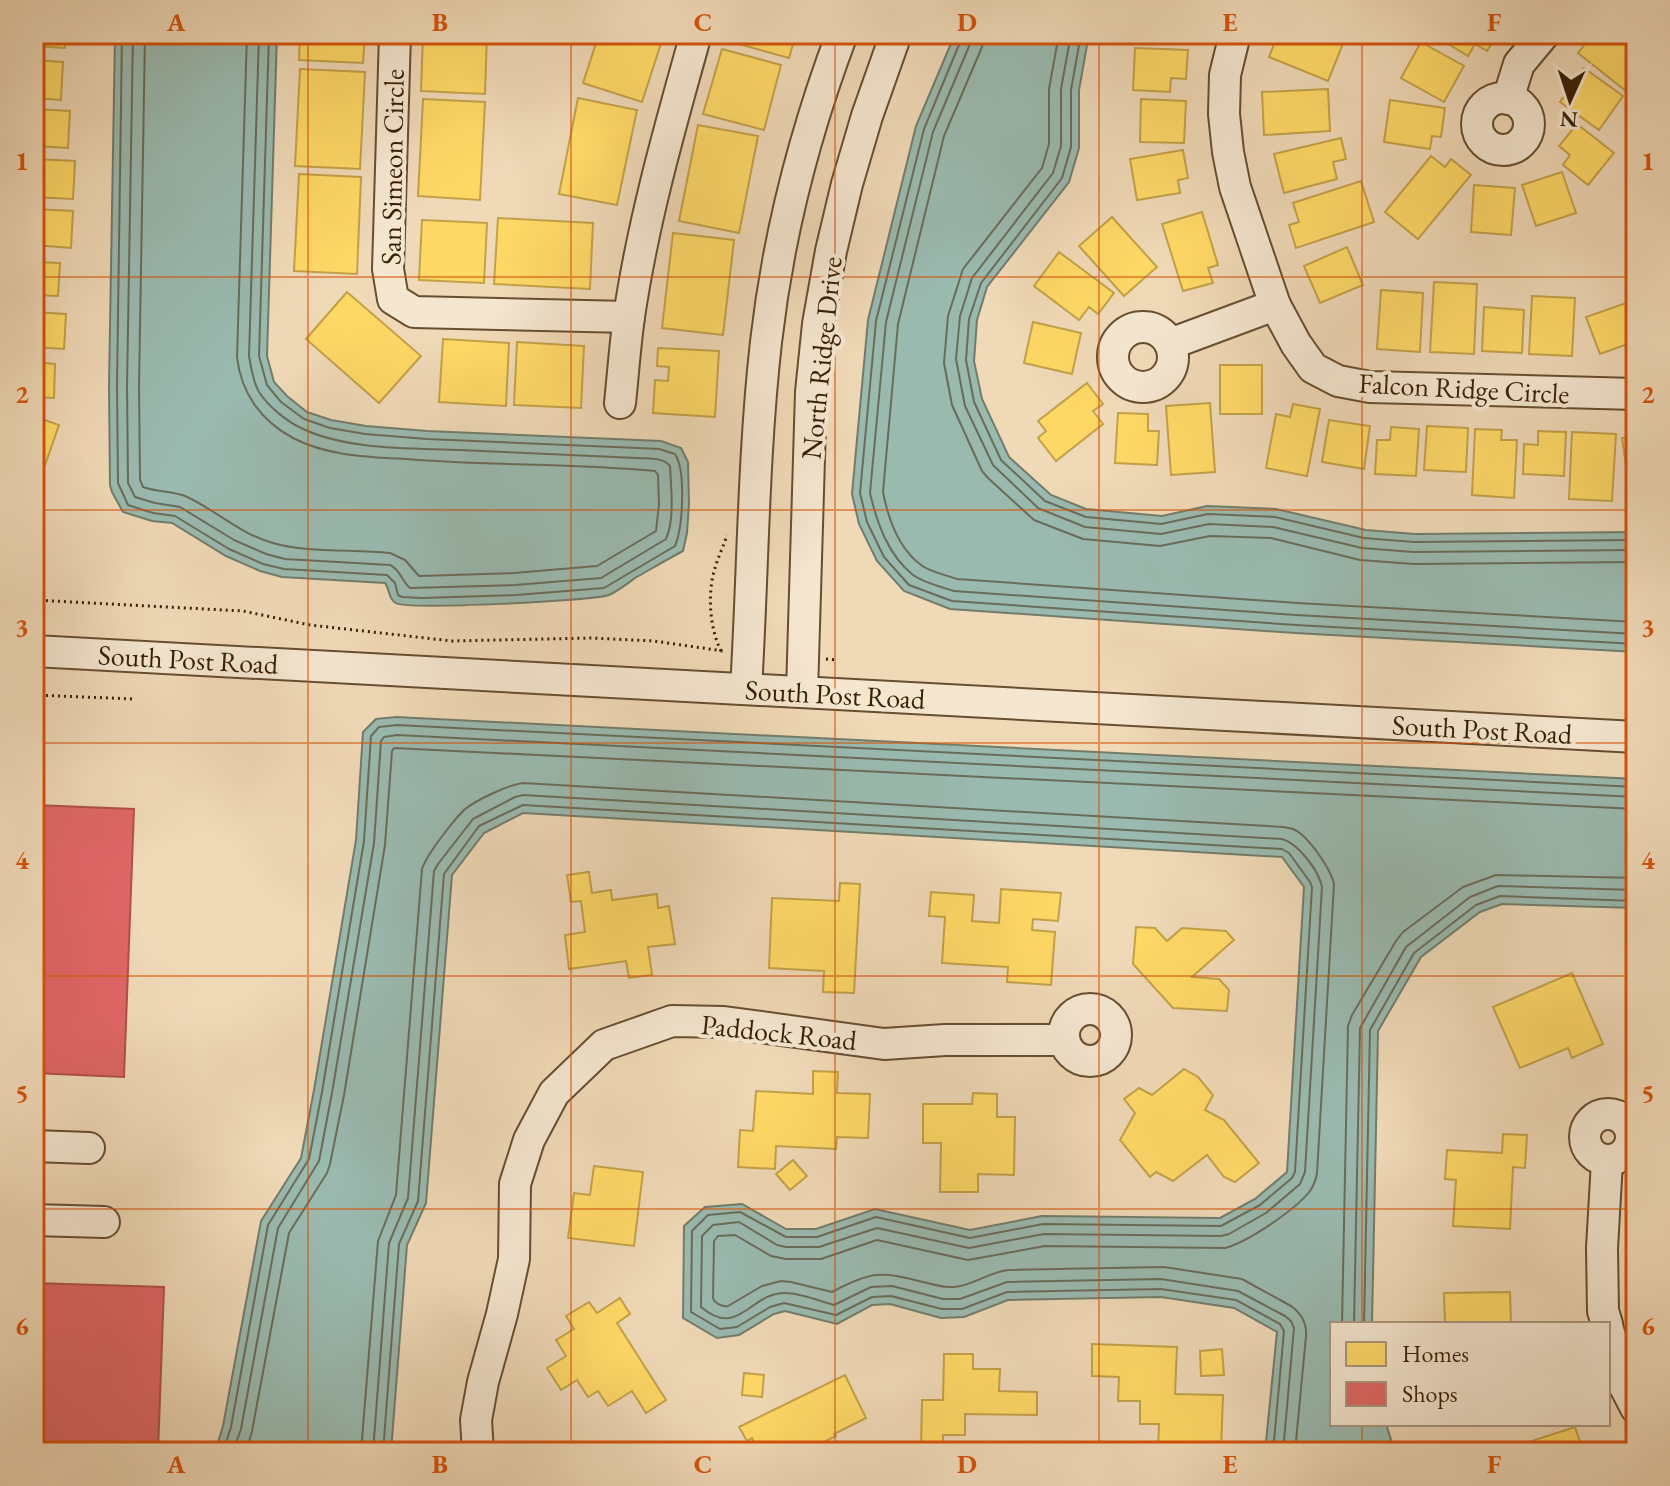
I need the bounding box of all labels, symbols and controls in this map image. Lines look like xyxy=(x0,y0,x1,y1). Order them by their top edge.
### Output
text: A xyxy=(166,5,186,39)
text: B xyxy=(432,5,448,39)
text: C xyxy=(694,5,712,39)
text: D xyxy=(957,5,977,39)
text: E xyxy=(1223,5,1238,39)
text: F xyxy=(1487,5,1501,39)
north arrow xyxy=(1530,60,1610,140)
street label: San Simeon Circle xyxy=(372,69,412,265)
text: N xyxy=(1559,105,1579,134)
text: 1 xyxy=(15,144,29,178)
text: 1 xyxy=(1641,144,1655,178)
street label: North Ridge Drive xyxy=(792,255,850,461)
street label: Falcon Ridge Circle xyxy=(1358,364,1571,412)
text: 2 xyxy=(15,377,29,411)
text: 2 xyxy=(1641,377,1655,411)
text: 3 xyxy=(15,610,29,644)
text: 3 xyxy=(1641,610,1655,644)
street label: South Post Road xyxy=(97,636,280,682)
street label: South Post Road xyxy=(744,671,927,717)
street label: South Post Road xyxy=(1391,706,1574,752)
text: 4 xyxy=(15,843,29,877)
text: 4 xyxy=(1641,843,1655,877)
street label: Paddock Road xyxy=(699,1006,859,1058)
text: 5 xyxy=(15,1076,29,1110)
text: 5 xyxy=(1641,1076,1655,1110)
text: 6 xyxy=(15,1309,29,1343)
text: 6 xyxy=(1641,1309,1655,1343)
legend xyxy=(1330,1322,1610,1426)
text: Homes xyxy=(1402,1338,1469,1369)
text: Shops xyxy=(1402,1378,1458,1409)
text: A xyxy=(166,1447,186,1481)
text: B xyxy=(432,1447,448,1481)
text: C xyxy=(694,1447,712,1481)
text: D xyxy=(957,1447,977,1481)
text: E xyxy=(1223,1447,1238,1481)
text: F xyxy=(1487,1447,1501,1481)

